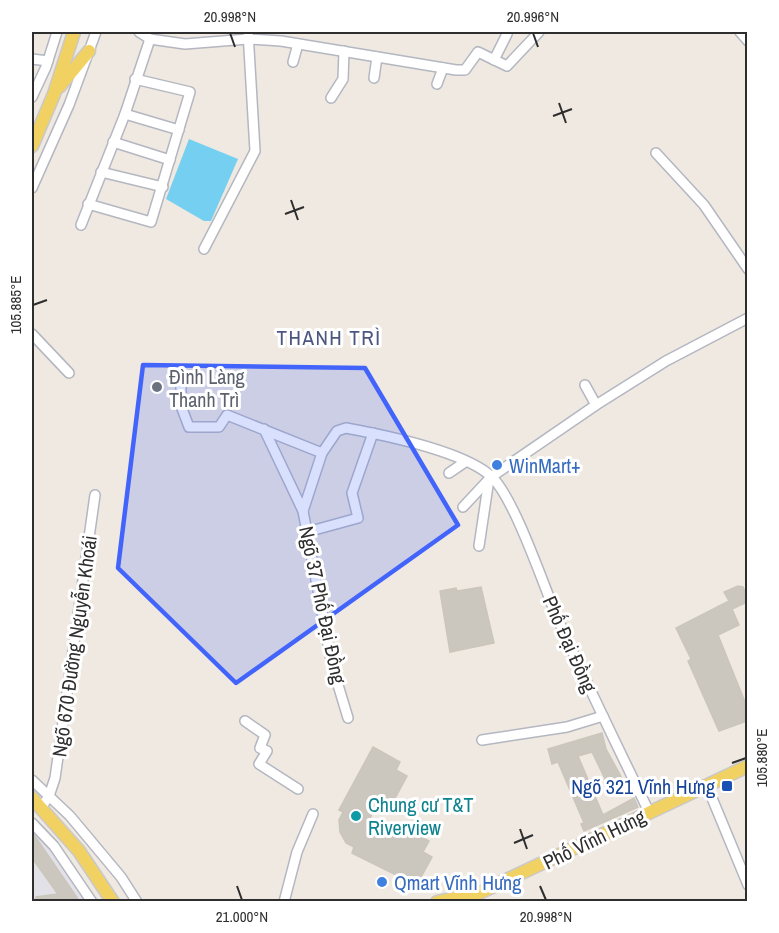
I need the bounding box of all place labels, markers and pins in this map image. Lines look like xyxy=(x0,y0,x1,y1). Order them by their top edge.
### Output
place label: Đình Làng Thanh Trì xyxy=(169,363,245,413)
marker: Đình Làng Thanh Trì xyxy=(150,380,164,394)
place label: WinMart+ xyxy=(509,452,581,479)
marker: WinMart+ xyxy=(490,458,504,472)
place label: Ngõ 321 Vĩnh Hưng xyxy=(571,773,715,800)
marker: Ngõ 321 Vĩnh Hưng xyxy=(720,779,734,793)
place label: Chung cư T&T Riverview xyxy=(368,791,473,841)
marker: Chung cư T&T Riverview xyxy=(349,809,363,823)
place label: Qmart Vĩnh Hưng xyxy=(394,869,521,896)
marker: Qmart Vĩnh Hưng xyxy=(375,875,389,889)

